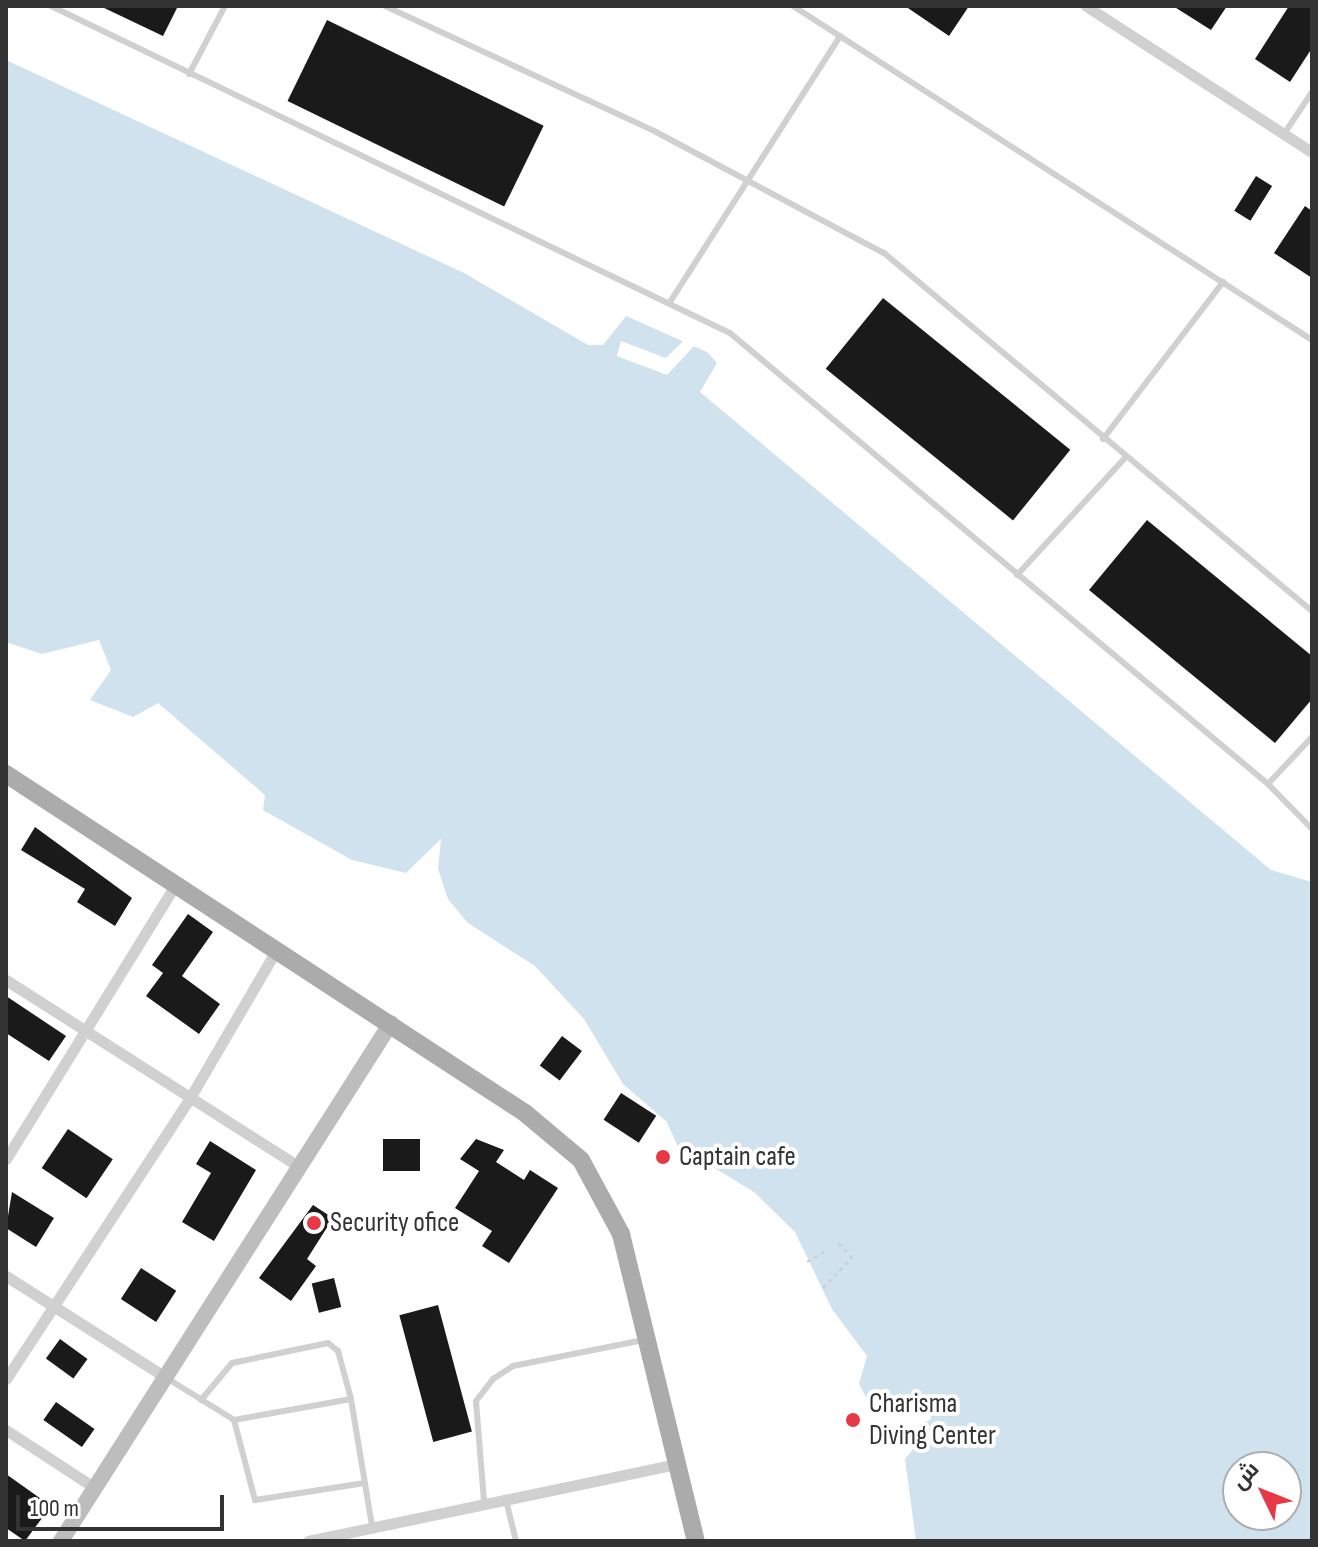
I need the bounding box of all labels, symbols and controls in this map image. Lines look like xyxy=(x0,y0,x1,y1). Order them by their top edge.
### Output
place label: Captain cafe xyxy=(679,1140,796,1174)
marker: Captain cafe xyxy=(654,1148,672,1166)
place label: Security ofice xyxy=(330,1206,459,1240)
marker: Security ofice xyxy=(305,1214,323,1232)
place label: Charisma Diving Center xyxy=(869,1387,996,1453)
marker: Charisma Diving Center xyxy=(844,1411,862,1429)
north arrow xyxy=(1222,1451,1302,1531)
text: ش xyxy=(1226,1456,1265,1495)
scale bar xyxy=(20,1479,228,1529)
text: 100 m xyxy=(30,1494,79,1523)

